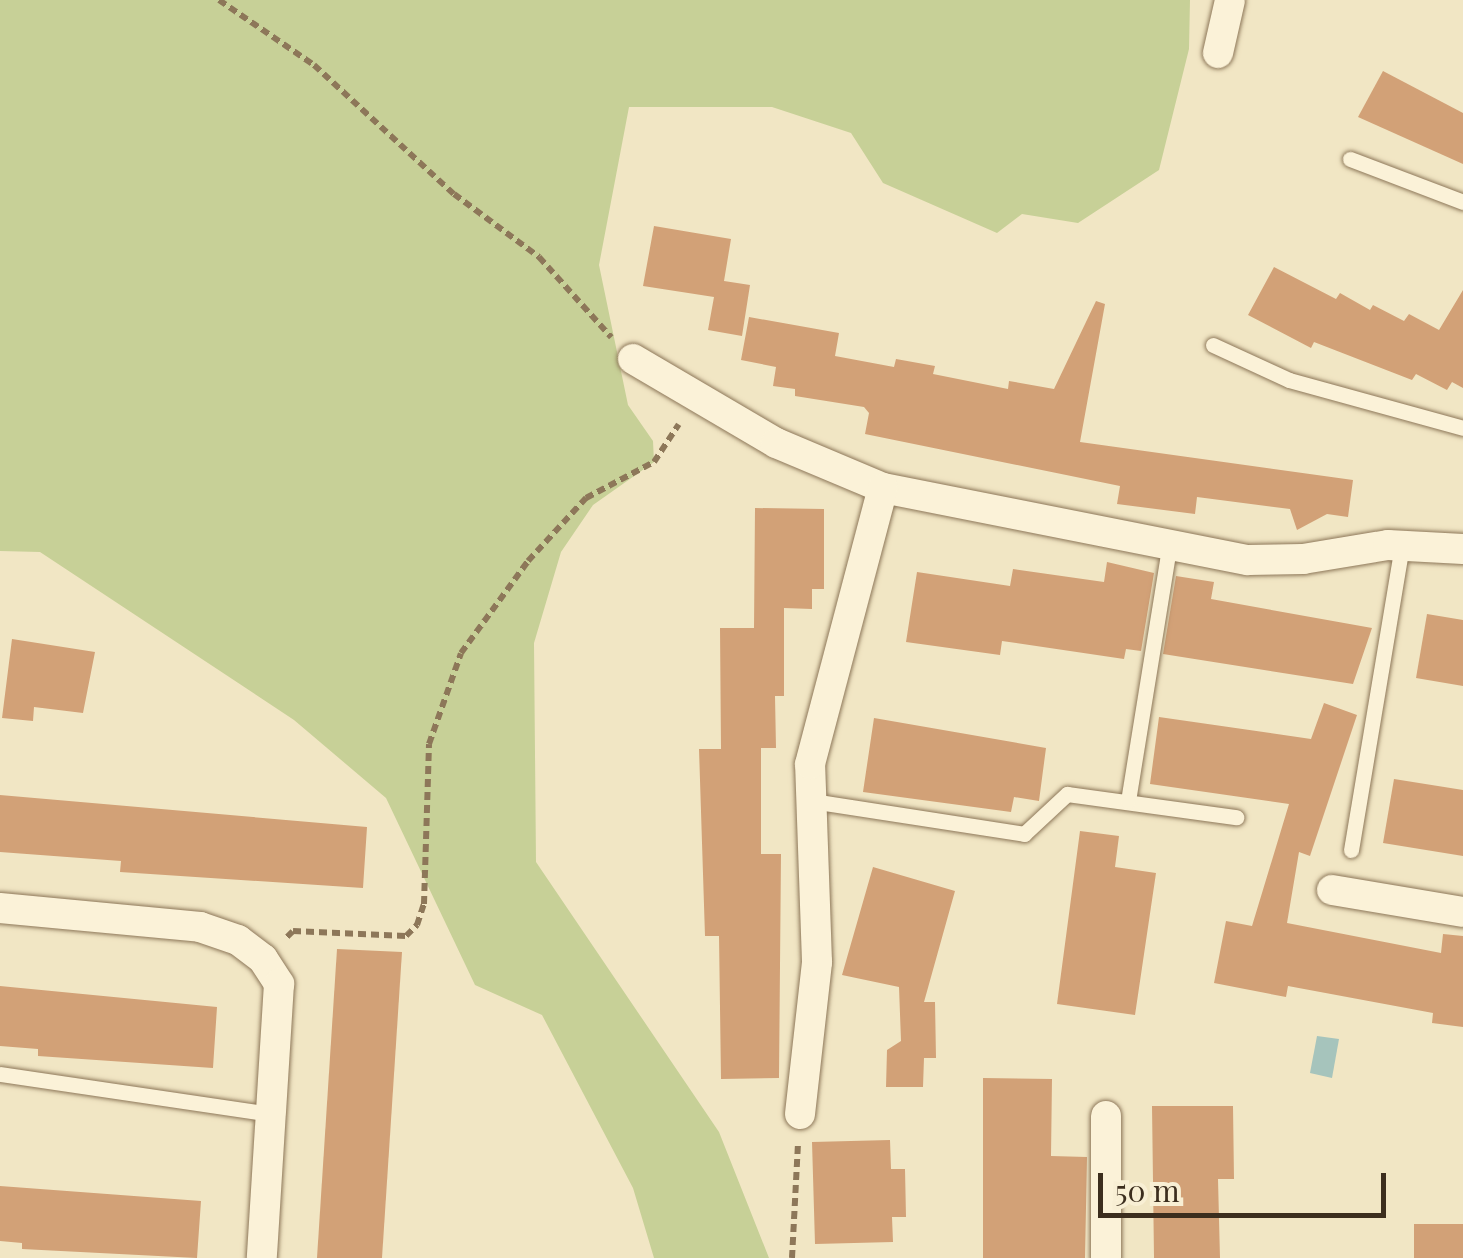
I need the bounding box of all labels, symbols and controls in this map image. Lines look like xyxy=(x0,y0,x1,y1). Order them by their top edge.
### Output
scale bar xyxy=(1103,1153,1390,1215)
text: 50 m xyxy=(1115,1170,1180,1210)

